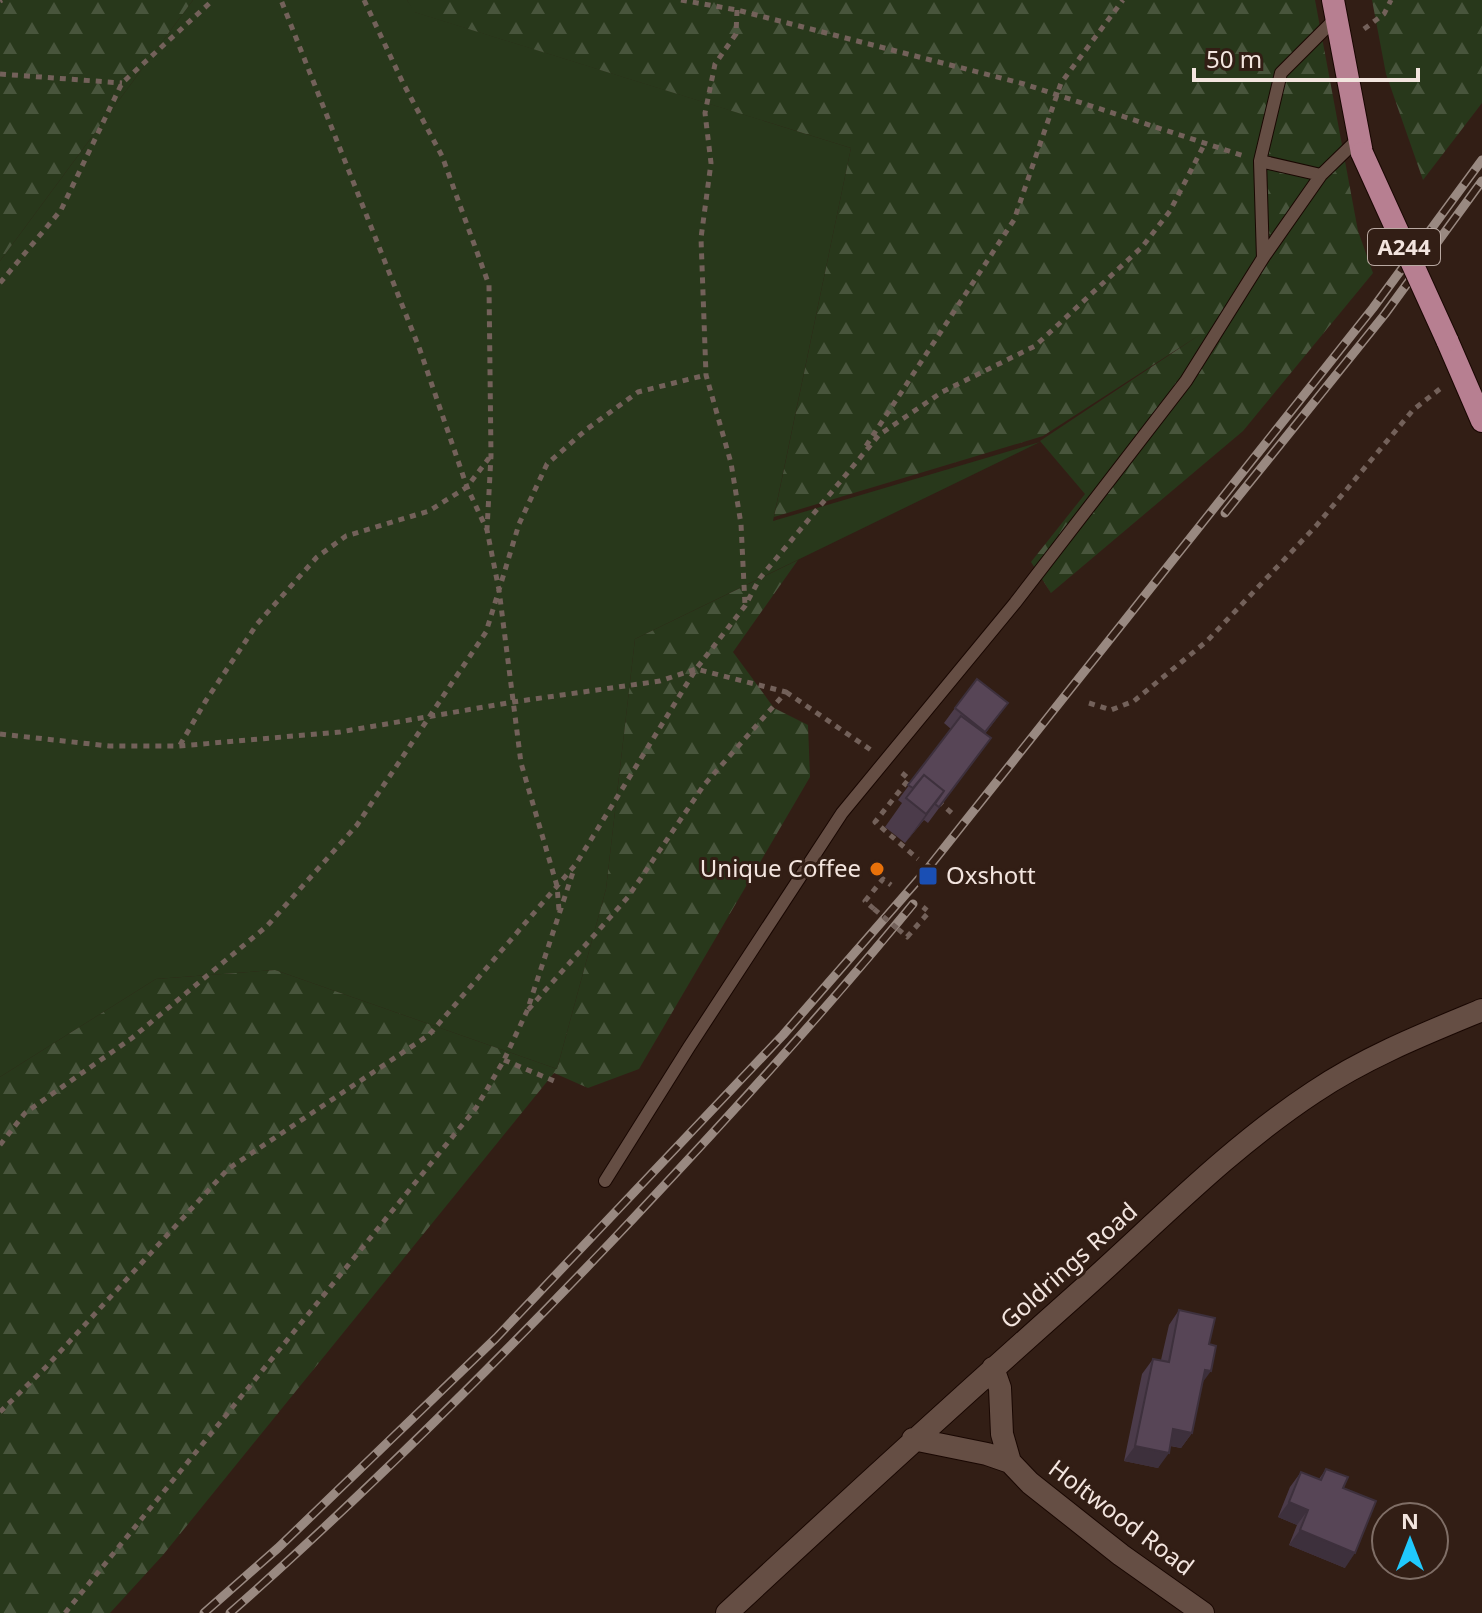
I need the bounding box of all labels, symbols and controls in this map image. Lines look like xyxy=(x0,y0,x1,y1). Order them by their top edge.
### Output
scale bar xyxy=(1194,32,1418,82)
text: 50 m xyxy=(1206,42,1262,75)
road number: A244 xyxy=(1368,229,1440,265)
place label: Unique Coffee xyxy=(700,851,861,884)
place label: Oxshott xyxy=(946,858,1036,891)
marker: Unique Coffee xyxy=(868,860,886,878)
marker: Oxshott xyxy=(917,865,939,887)
street label: Goldrings Road xyxy=(992,1194,1144,1335)
street label: Holtwood Road xyxy=(1043,1451,1201,1582)
north arrow xyxy=(1370,1501,1450,1581)
text: N xyxy=(1401,1505,1419,1535)

